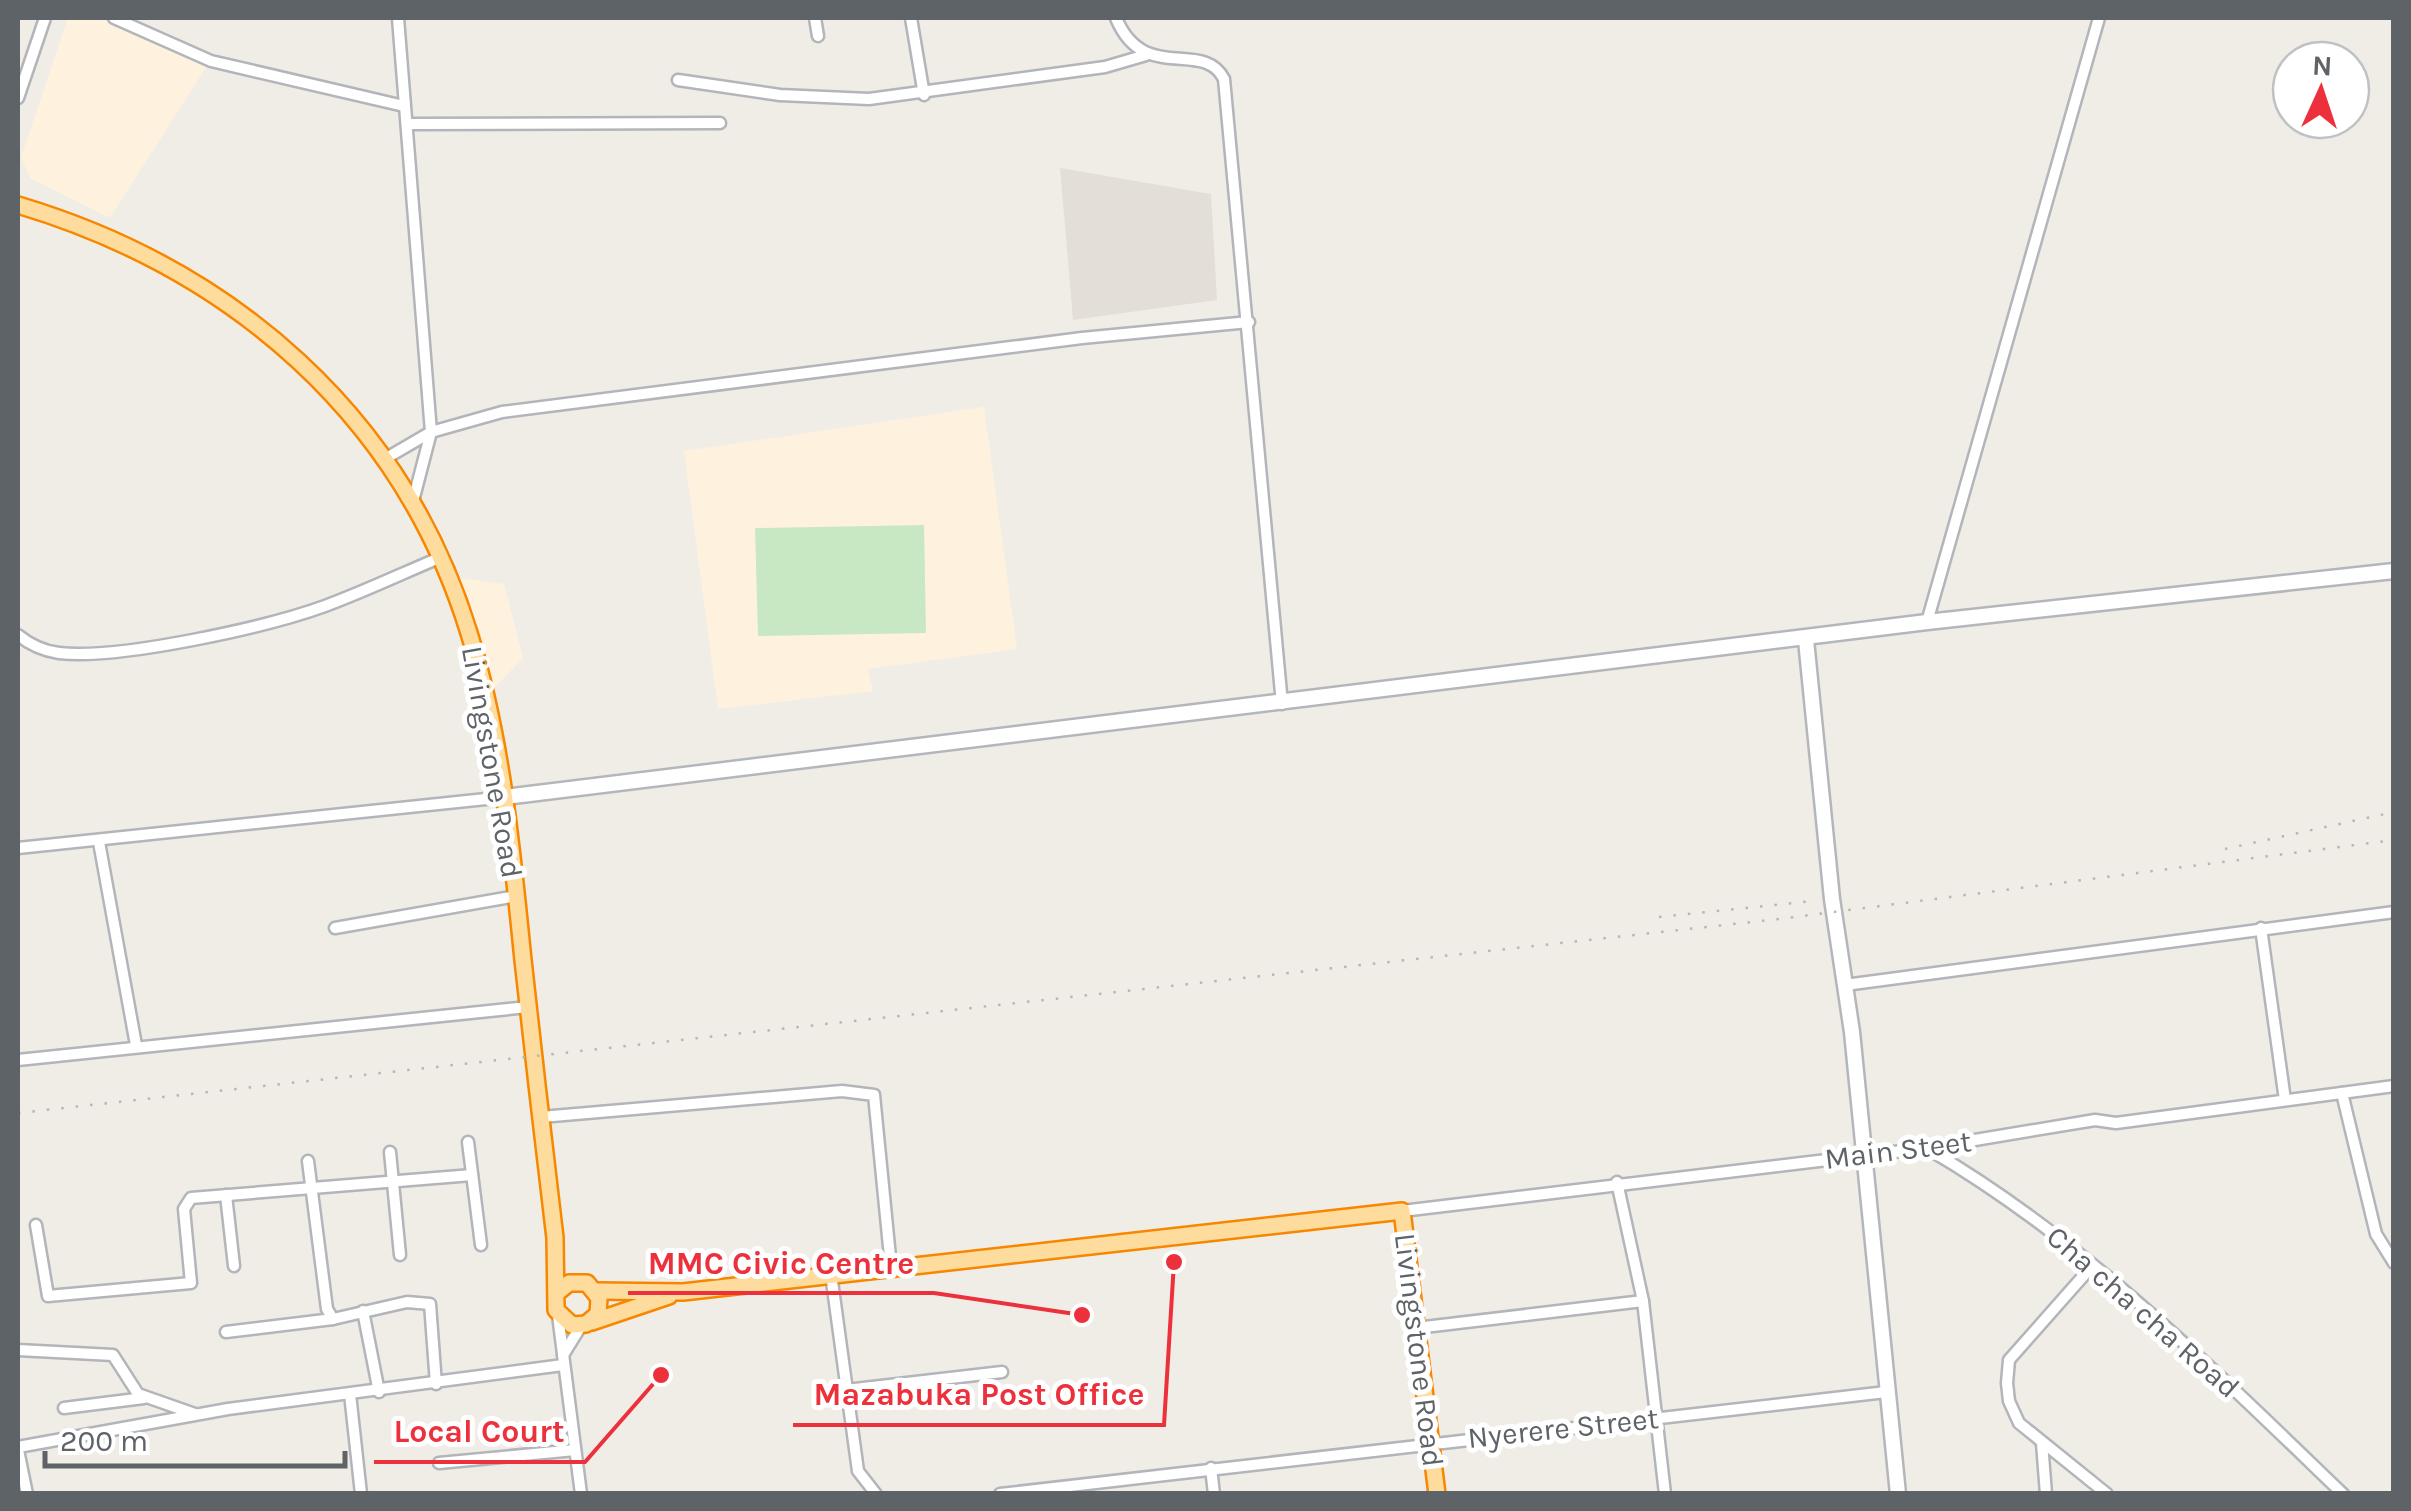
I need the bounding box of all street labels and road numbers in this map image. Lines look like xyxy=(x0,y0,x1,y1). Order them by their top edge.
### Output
street label: Livingstone Road xyxy=(454,643,530,881)
street label: Main Steet xyxy=(1823,1123,1973,1177)
street label: Cha cha cha Road xyxy=(2039,1218,2247,1406)
street label: Livingstone Road xyxy=(1387,1231,1451,1469)
street label: Nyerere Street xyxy=(1466,1400,1660,1456)

